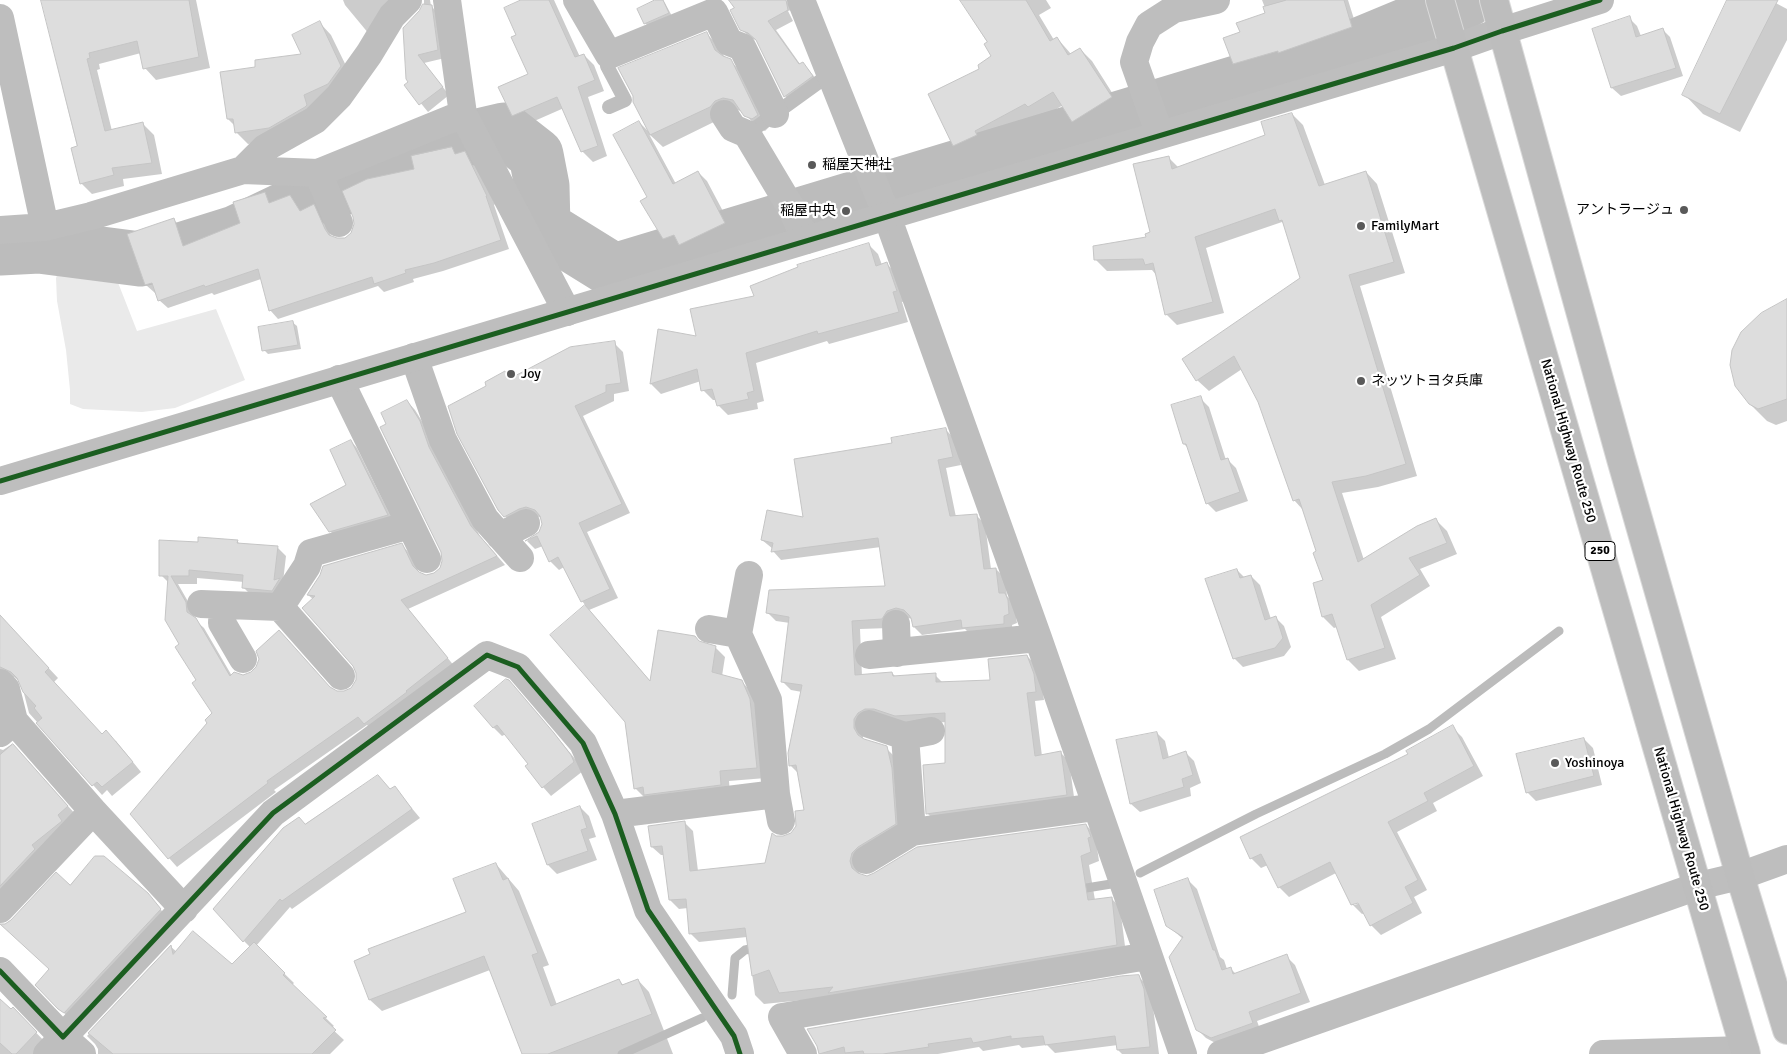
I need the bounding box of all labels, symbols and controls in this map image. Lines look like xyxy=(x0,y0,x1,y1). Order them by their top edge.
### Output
place label: 稲屋天神社 xyxy=(822,157,892,173)
marker: 稲屋天神社 xyxy=(806,159,818,171)
place label: アントラージュ xyxy=(1576,202,1674,218)
place label: 稲屋中央 xyxy=(780,203,836,219)
marker: アントラージュ xyxy=(1678,204,1690,216)
marker: 稲屋中央 xyxy=(840,205,852,217)
place label: FamilyMart xyxy=(1371,218,1439,234)
marker: FamilyMart xyxy=(1355,220,1367,232)
street label: National Highway Route 250 xyxy=(1537,357,1599,525)
place label: Joy xyxy=(521,366,541,382)
marker: Joy xyxy=(505,368,517,380)
place label: ネッツトヨタ兵庫 xyxy=(1371,373,1483,389)
marker: ネッツトヨタ兵庫 xyxy=(1355,375,1367,387)
road number: 250 xyxy=(1585,542,1615,560)
street label: National Highway Route 250 xyxy=(1650,745,1712,913)
place label: Yoshinoya xyxy=(1565,755,1624,771)
marker: Yoshinoya xyxy=(1549,757,1561,769)

